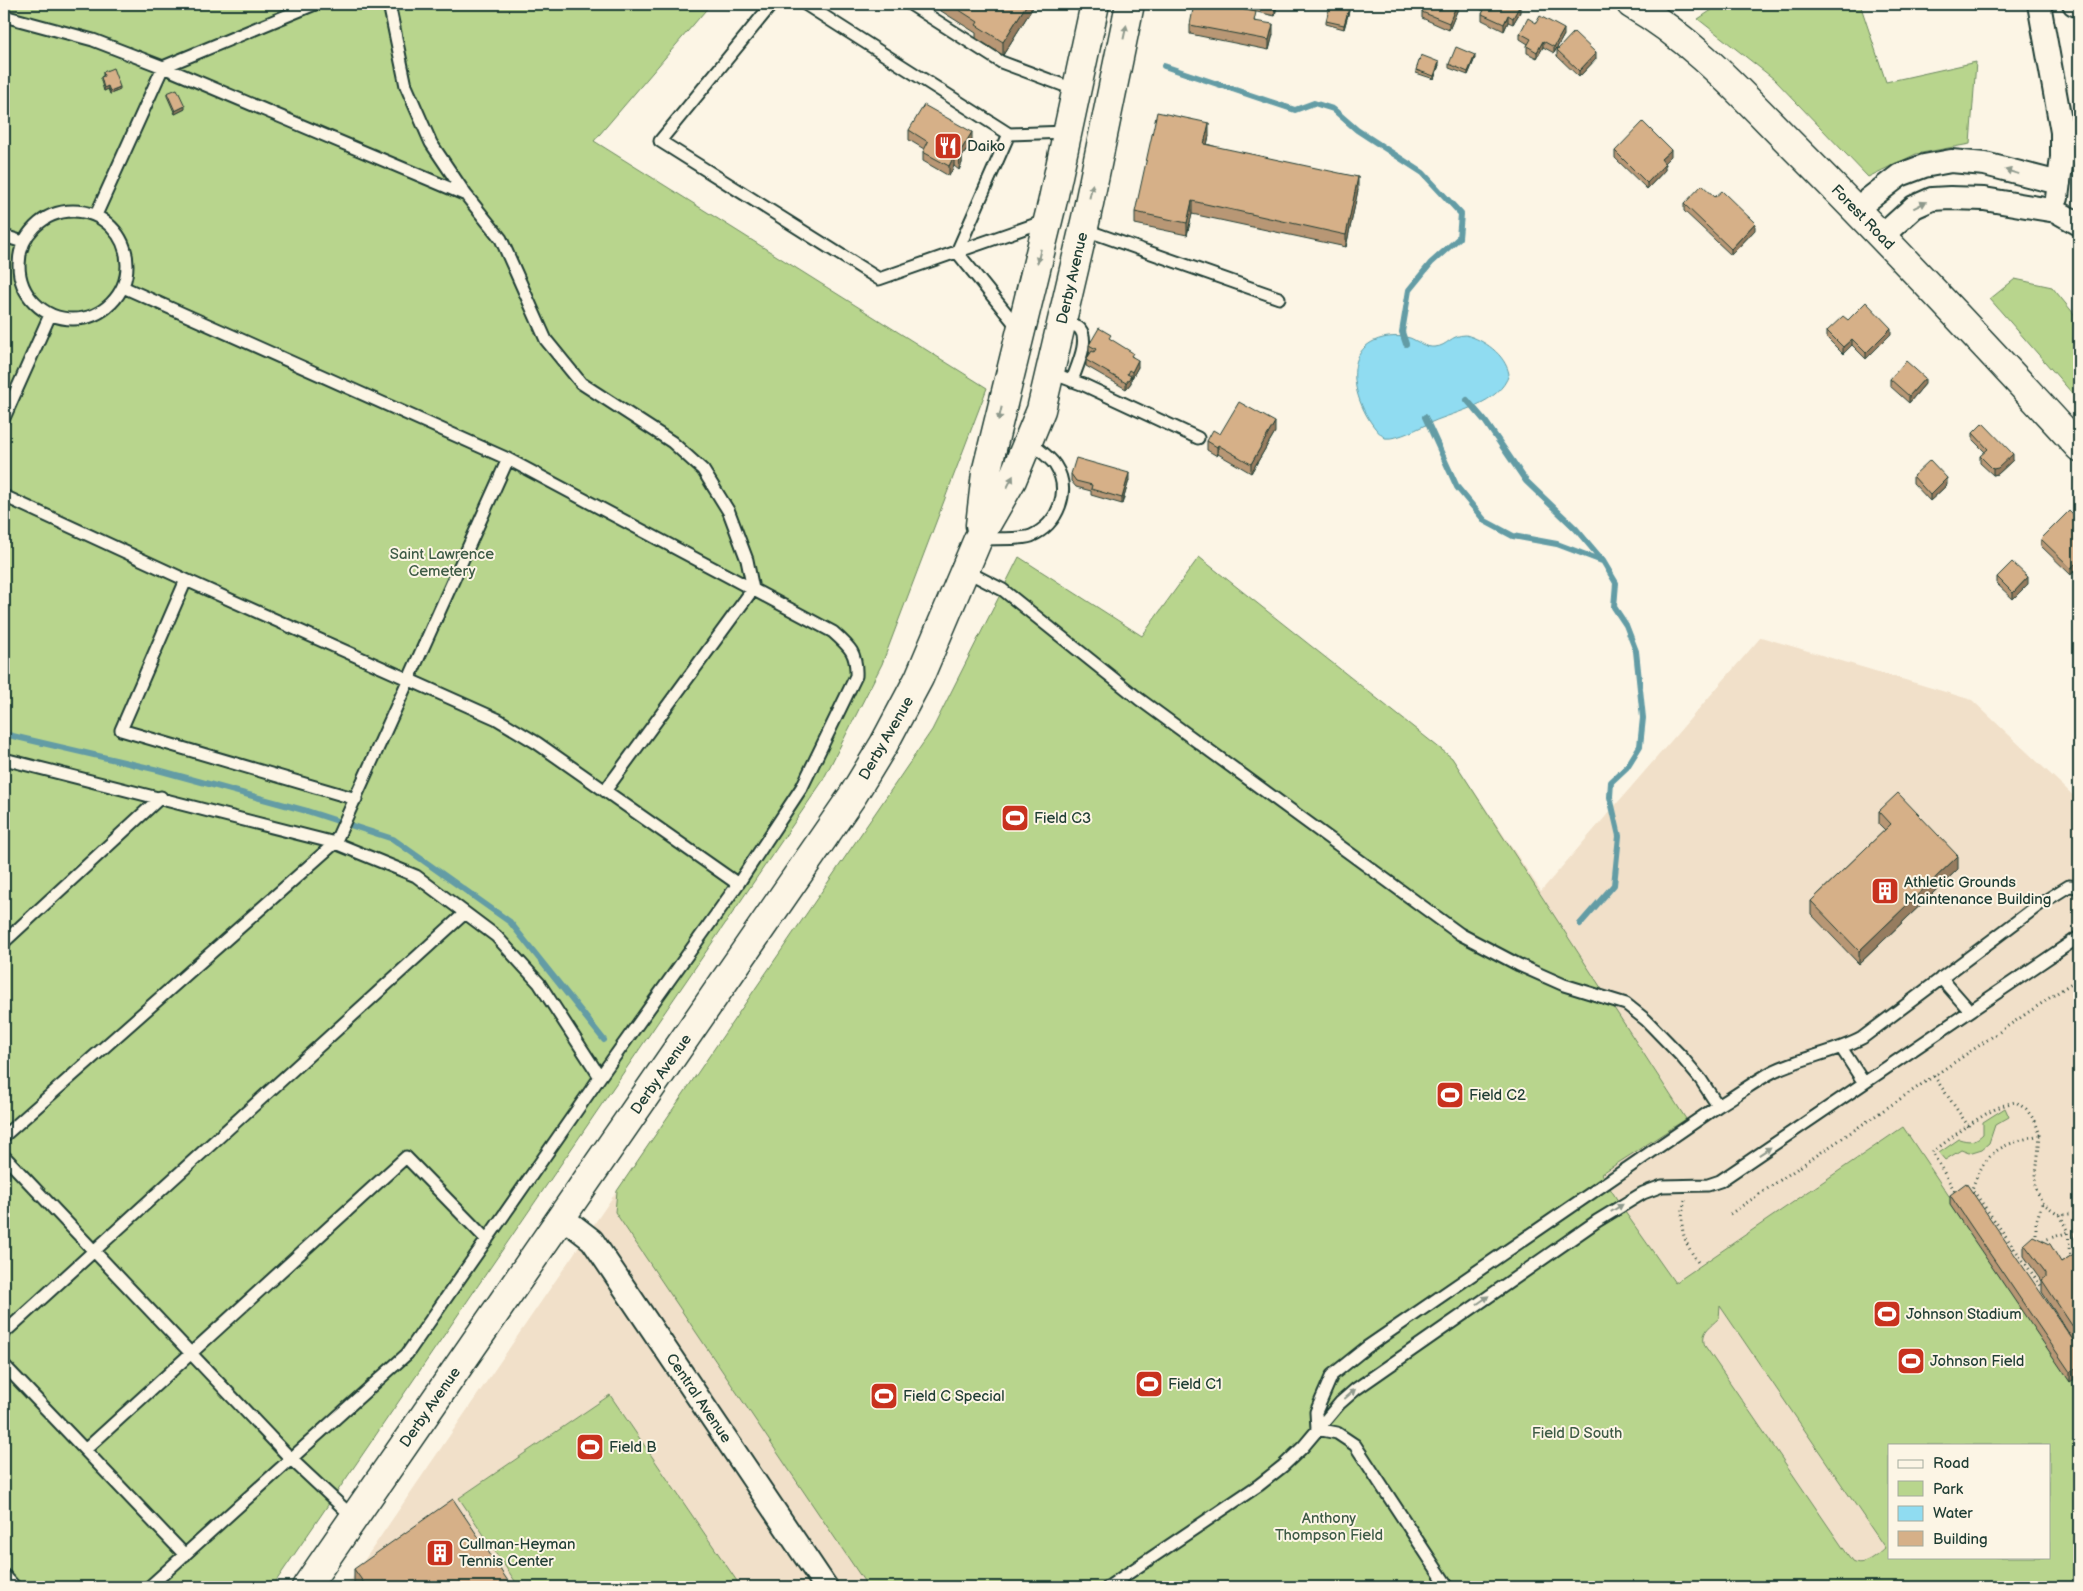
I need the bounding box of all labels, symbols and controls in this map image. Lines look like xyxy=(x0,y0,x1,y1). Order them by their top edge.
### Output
one-way arrow xyxy=(1121,24,1129,40)
restaurant icon: Daiko xyxy=(933,131,963,161)
place label: Daiko xyxy=(967,137,1005,156)
one-way arrow xyxy=(2004,168,2019,176)
street label: Forest Road xyxy=(1827,181,1898,254)
one-way arrow xyxy=(1088,183,1096,199)
one-way arrow xyxy=(1912,201,1927,209)
street label: Derby Avenue xyxy=(1053,230,1092,326)
one-way arrow xyxy=(1035,249,1043,264)
one-way arrow xyxy=(996,407,1004,422)
one-way arrow xyxy=(1006,474,1014,489)
park label: Saint Lawrence Cemetery xyxy=(390,545,494,581)
street label: Derby Avenue xyxy=(855,693,918,783)
sports icon: Field C3 xyxy=(1000,803,1030,833)
place label: Field C3 xyxy=(1034,809,1091,828)
place label: Athletic Grounds Maintenance Building xyxy=(1904,873,2051,909)
building icon: Athletic Grounds Maintenance Building xyxy=(1870,876,1900,906)
street label: Derby Avenue xyxy=(627,1030,696,1118)
sports icon: Field C2 xyxy=(1435,1080,1465,1110)
place label: Field C2 xyxy=(1469,1086,1526,1105)
one-way arrow xyxy=(1758,1146,1771,1156)
one-way arrow xyxy=(1611,1204,1624,1213)
one-way arrow xyxy=(1476,1295,1490,1305)
sports icon: Johnson Stadium xyxy=(1872,1299,1902,1329)
place label: Johnson Stadium xyxy=(1906,1305,2022,1324)
sports icon: Johnson Field xyxy=(1896,1346,1926,1376)
street label: Central Avenue xyxy=(662,1350,736,1447)
place label: Johnson Field xyxy=(1930,1352,2024,1371)
street label: Derby Avenue xyxy=(396,1363,465,1451)
sports icon: Field C1 xyxy=(1134,1369,1164,1399)
place label: Field C1 xyxy=(1168,1375,1222,1394)
sports icon: Field C Special xyxy=(869,1381,899,1411)
place label: Field C Special xyxy=(903,1387,1005,1406)
one-way arrow xyxy=(1344,1388,1357,1399)
park label: Field D South xyxy=(1532,1424,1622,1443)
sports icon: Field B xyxy=(575,1432,605,1462)
place label: Field B xyxy=(609,1438,657,1457)
legend xyxy=(1888,1444,2050,1558)
text: Road xyxy=(1933,1454,1969,1473)
text: Park xyxy=(1933,1480,1964,1499)
text: Water xyxy=(1933,1504,1973,1523)
park label: Anthony Thompson Field xyxy=(1275,1509,1383,1545)
text: Building xyxy=(1933,1530,1988,1549)
place label: Cullman-Heyman Tennis Center xyxy=(459,1535,575,1571)
building icon: Cullman-Heyman Tennis Center xyxy=(425,1538,455,1568)

